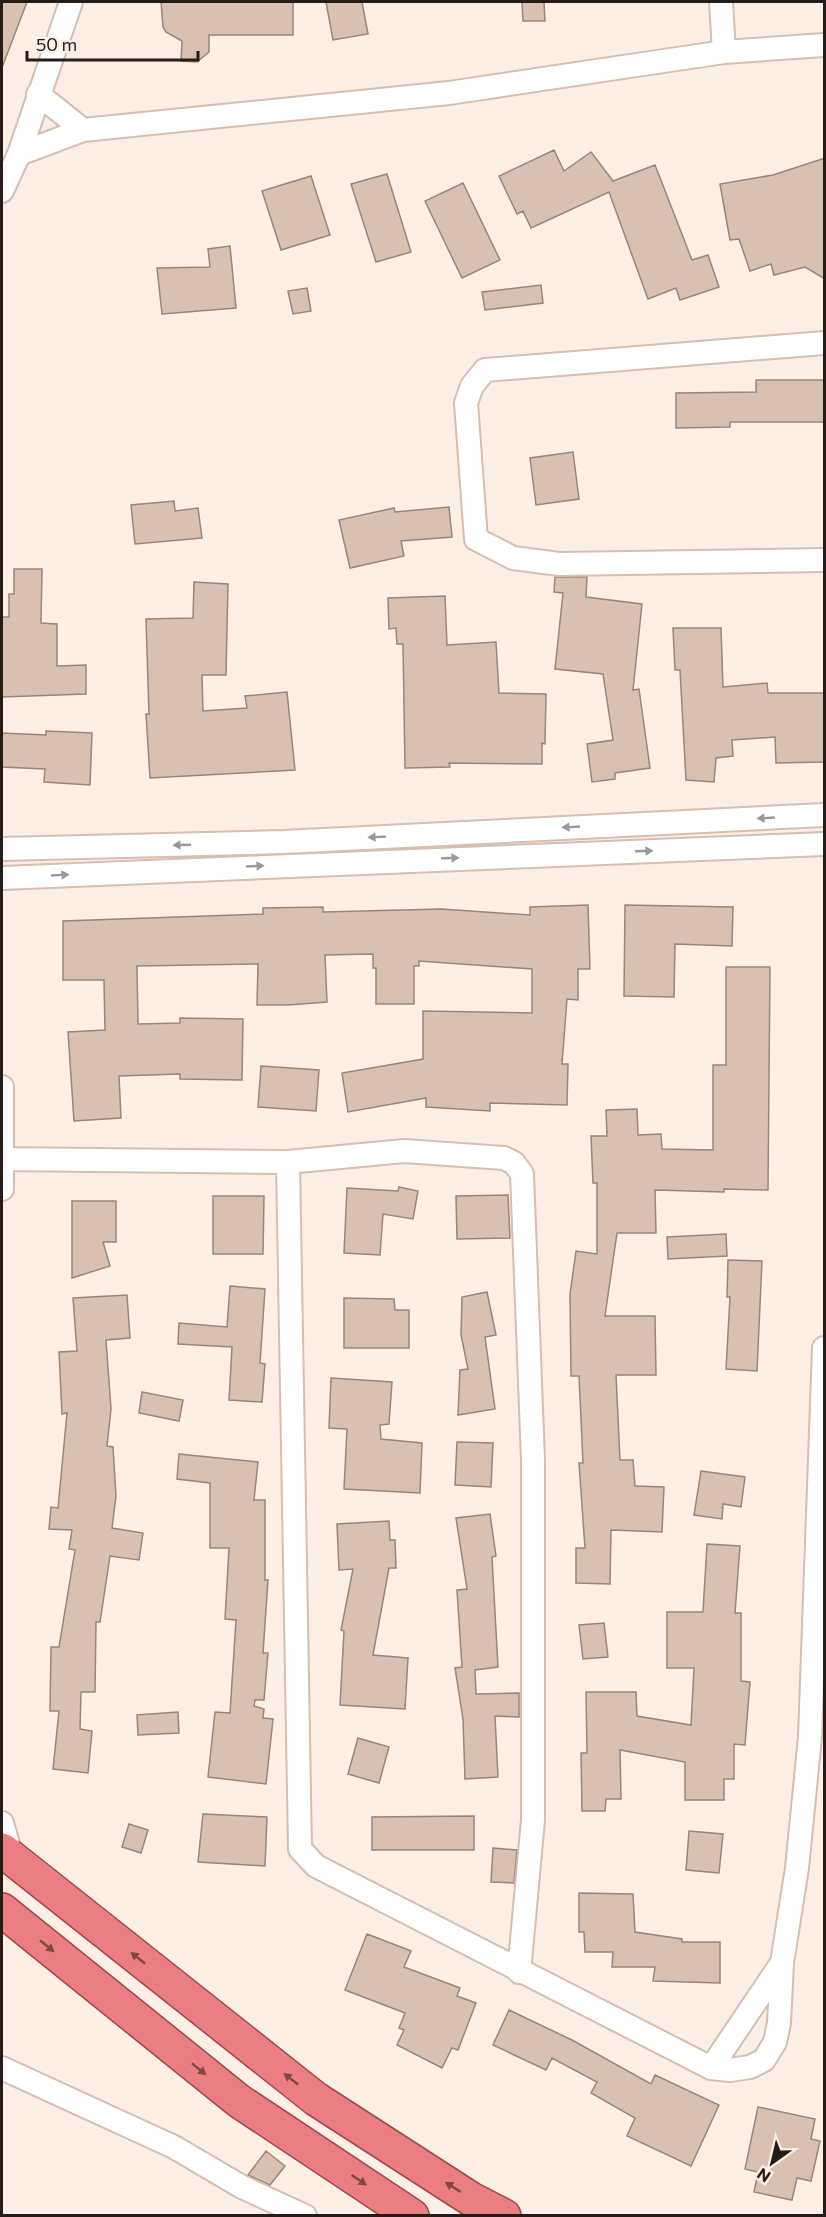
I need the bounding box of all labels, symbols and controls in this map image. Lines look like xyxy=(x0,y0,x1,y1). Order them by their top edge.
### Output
scale bar xyxy=(27,24,198,62)
text: 50 m xyxy=(36,33,77,55)
one-way arrow xyxy=(757,813,776,822)
one-way arrow xyxy=(562,823,581,832)
one-way arrow xyxy=(367,833,386,842)
one-way arrow xyxy=(172,840,191,849)
one-way arrow xyxy=(635,846,654,856)
one-way arrow xyxy=(440,854,459,863)
one-way arrow xyxy=(245,862,264,871)
one-way arrow xyxy=(50,871,69,880)
one-way arrow xyxy=(39,1940,55,1953)
one-way arrow xyxy=(130,1951,146,1964)
one-way arrow xyxy=(191,2062,207,2075)
one-way arrow xyxy=(283,2072,299,2085)
north arrow xyxy=(742,2133,802,2193)
text: N xyxy=(753,2165,774,2187)
one-way arrow xyxy=(351,2174,367,2185)
one-way arrow xyxy=(445,2182,461,2193)

